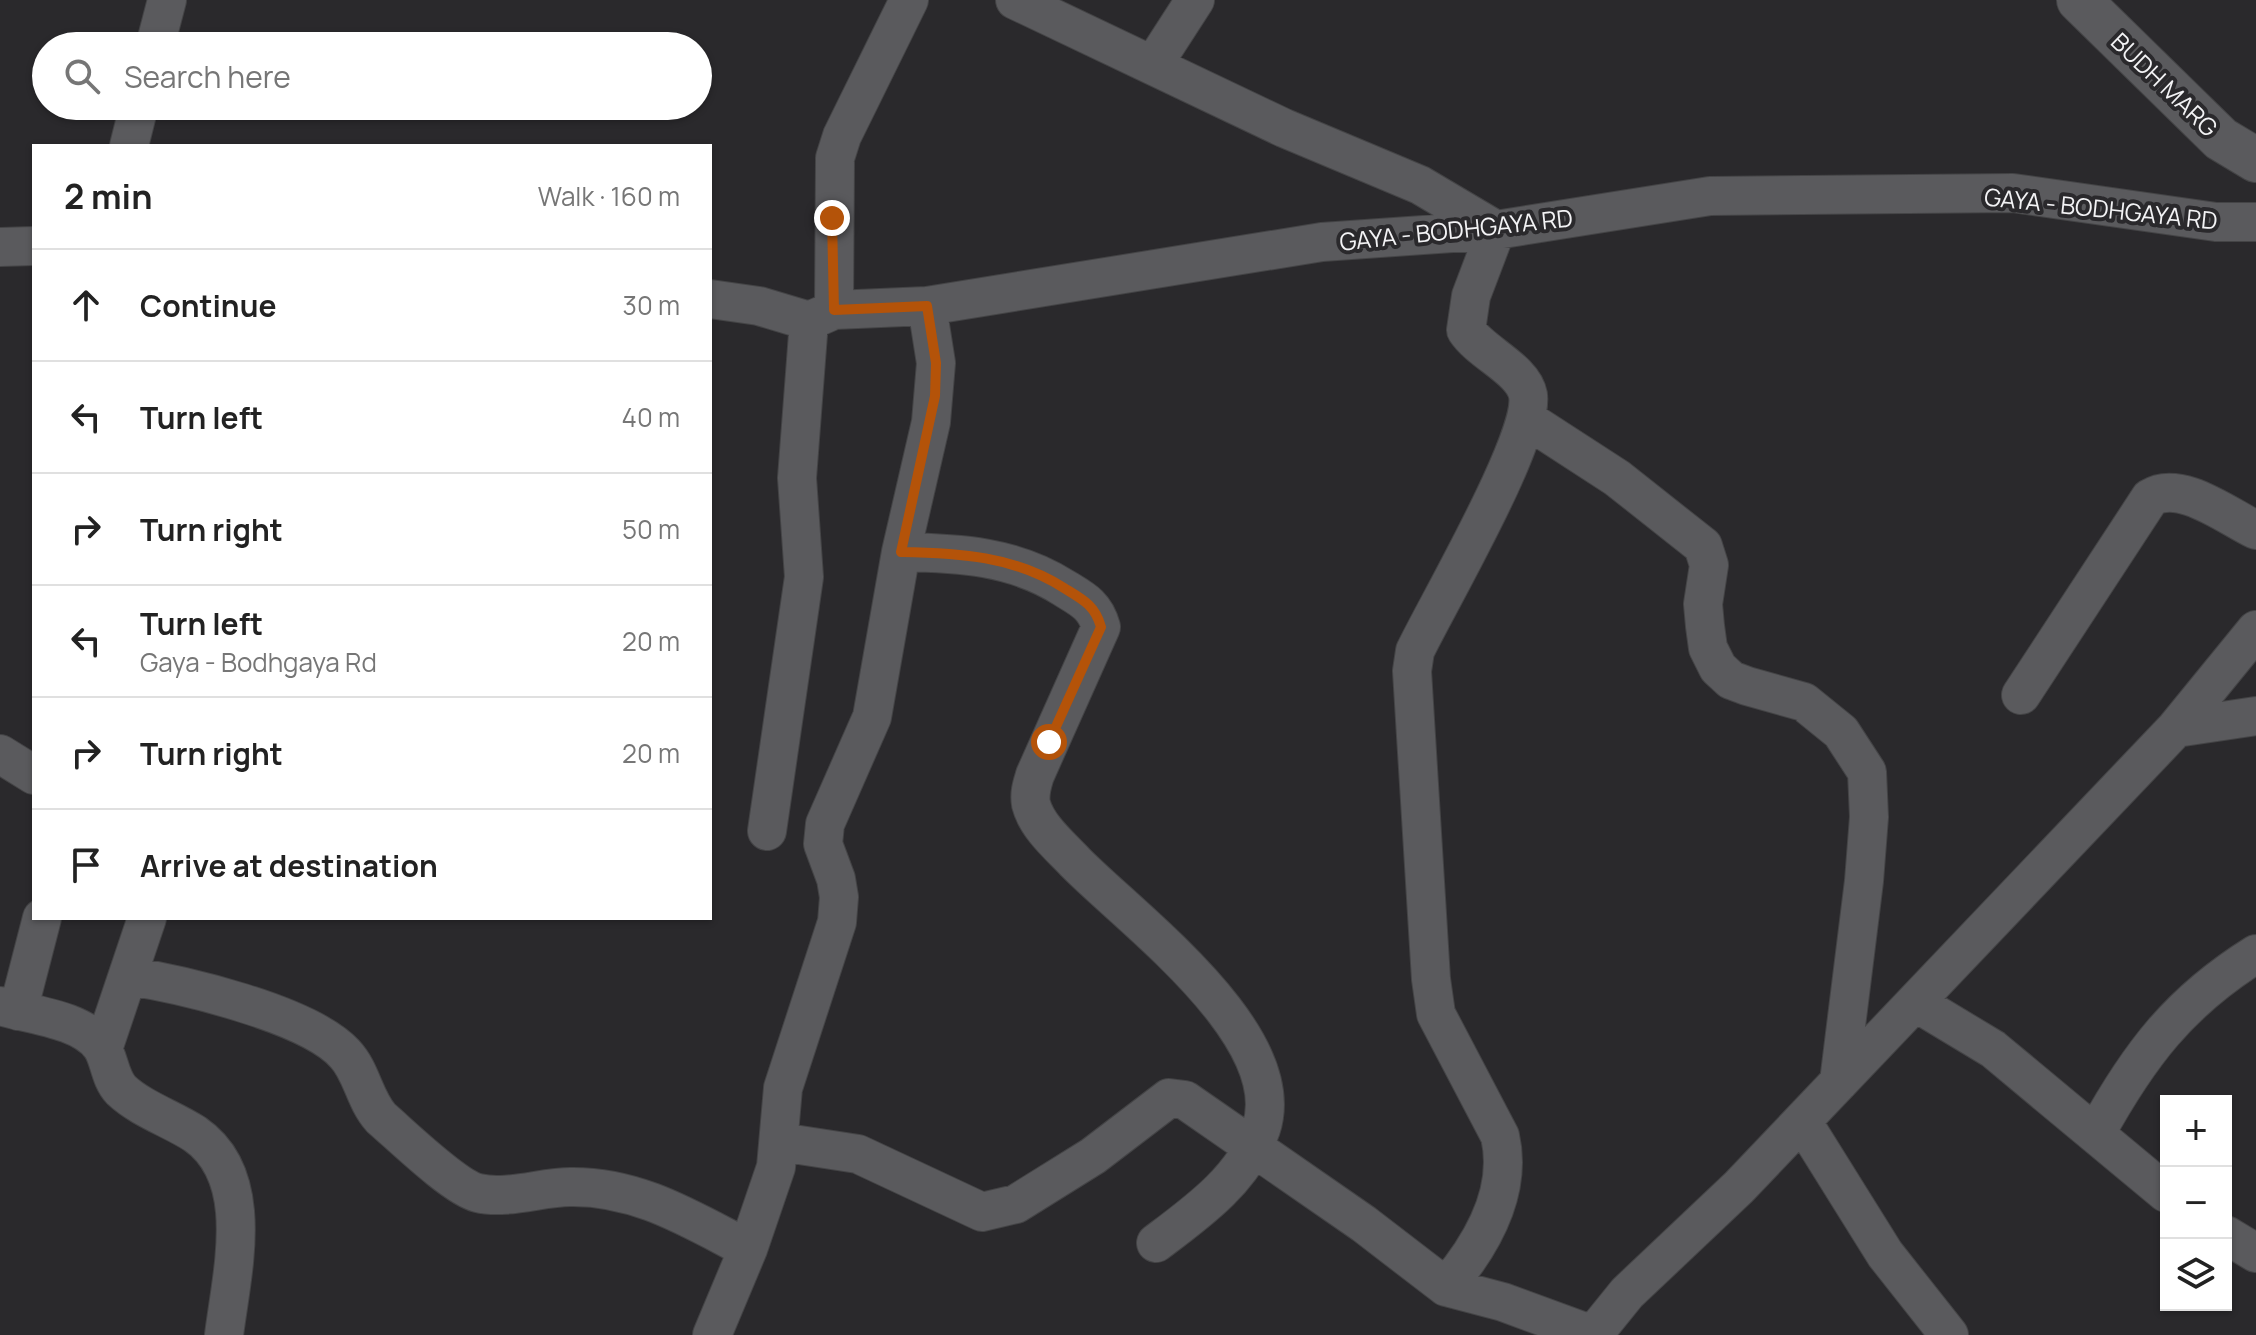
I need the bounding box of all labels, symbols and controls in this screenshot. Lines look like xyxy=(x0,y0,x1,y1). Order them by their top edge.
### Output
street label: BUDH MARG xyxy=(2104,25,2226,143)
search box xyxy=(32,32,712,120)
icon: search xyxy=(60,54,104,98)
text: Search here xyxy=(124,56,291,97)
text: 2 min xyxy=(64,173,152,219)
text: Walk · 160 m xyxy=(538,178,680,214)
street label: GAYA - BODHGAYA RD xyxy=(1983,179,2219,237)
route end xyxy=(814,200,850,236)
street label: GAYA - BODHGAYA RD xyxy=(1338,200,1574,258)
icon: ahead xyxy=(64,283,108,327)
text: Continue xyxy=(140,285,276,326)
text: 30 m xyxy=(623,287,680,323)
icon: left xyxy=(64,395,108,439)
text: Turn left xyxy=(140,397,263,438)
text: 40 m xyxy=(622,399,680,435)
icon: right xyxy=(64,507,108,551)
text: Turn right xyxy=(140,509,283,550)
text: 50 m xyxy=(622,511,680,547)
text: Turn left xyxy=(140,603,263,644)
icon: left xyxy=(64,619,108,663)
text: 20 m xyxy=(622,623,680,659)
text: Gaya - Bodhgaya Rd xyxy=(140,644,377,680)
route start xyxy=(1031,724,1067,760)
icon: right xyxy=(64,731,108,775)
text: Turn right xyxy=(140,733,283,774)
text: 20 m xyxy=(622,735,680,771)
icon: arrive xyxy=(64,843,108,887)
text: Arrive at destination xyxy=(140,845,438,886)
map controls xyxy=(2160,1095,2232,1311)
button: + xyxy=(2160,1095,2232,1167)
button: − xyxy=(2160,1167,2232,1239)
button: layers xyxy=(2160,1239,2232,1311)

